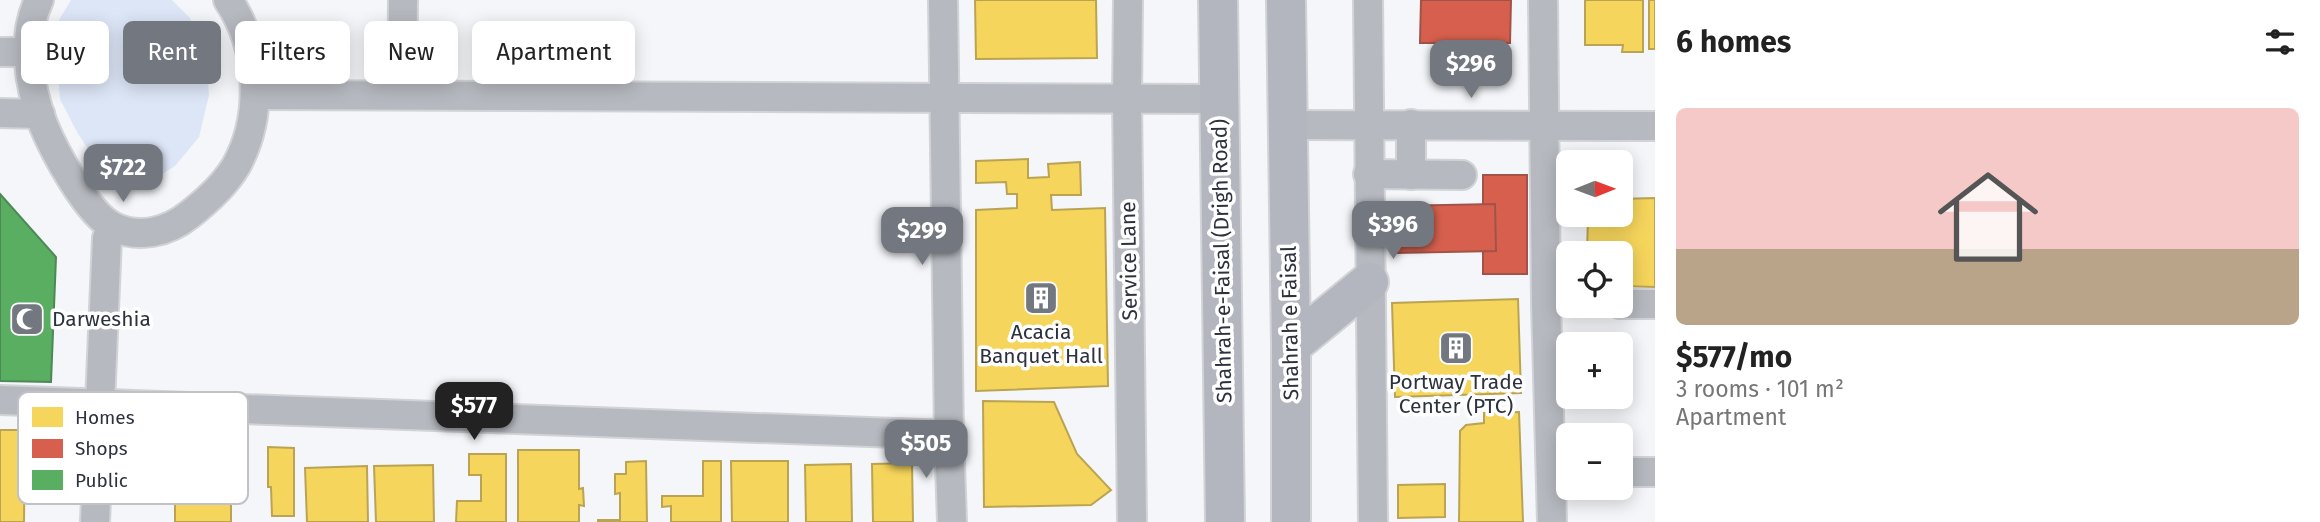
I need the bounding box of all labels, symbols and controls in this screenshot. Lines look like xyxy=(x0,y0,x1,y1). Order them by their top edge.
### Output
chip: Buy xyxy=(21,21,109,84)
chip: Rent xyxy=(123,21,221,84)
chip: Filters xyxy=(235,21,350,84)
chip: New xyxy=(364,21,458,84)
chip: Apartment xyxy=(472,21,635,84)
icon: filters xyxy=(2261,23,2299,61)
text: 6 homes xyxy=(1676,24,1791,60)
pin: $296 xyxy=(1430,41,1512,100)
text: $296 xyxy=(1446,49,1496,77)
street label: Shahrah-e-Faisal (Drigh Road) xyxy=(1207,119,1237,403)
pin: $722 xyxy=(82,144,164,204)
north arrow xyxy=(1556,150,1633,228)
map controls xyxy=(1556,150,1633,500)
text: $722 xyxy=(100,153,146,181)
icon: home xyxy=(1925,154,2051,280)
street label: Service Lane xyxy=(1115,201,1143,321)
pin: $396 xyxy=(1352,202,1434,261)
pin: $299 xyxy=(881,208,963,267)
text: $396 xyxy=(1368,210,1418,238)
text: $299 xyxy=(897,216,947,244)
button: locate xyxy=(1556,241,1633,318)
street label: Shahrah e Faisal xyxy=(1276,246,1304,400)
building icon: Acacia Banquet Hall xyxy=(1022,279,1060,317)
mosque icon: Darweshia xyxy=(8,300,46,338)
place label: Darweshia xyxy=(52,306,151,332)
place label: Acacia Banquet Hall xyxy=(979,319,1103,369)
building icon: Portway Trade Center (PTC) xyxy=(1437,329,1475,367)
button: + xyxy=(1556,332,1633,409)
text: $577/mo xyxy=(1676,339,1792,375)
place label: Portway Trade Center (PTC) xyxy=(1389,369,1523,419)
text: 3 rooms · 101 m² xyxy=(1676,375,1844,403)
pin: $577 xyxy=(433,382,515,442)
text: $577 xyxy=(451,391,497,419)
legend xyxy=(18,392,248,504)
text: Apartment xyxy=(1676,403,1786,431)
text: Homes xyxy=(75,406,135,429)
pin: $505 xyxy=(885,420,967,480)
button: − xyxy=(1556,423,1633,500)
text: $505 xyxy=(901,429,951,457)
text: Shops xyxy=(75,437,128,460)
text: Public xyxy=(75,469,128,492)

